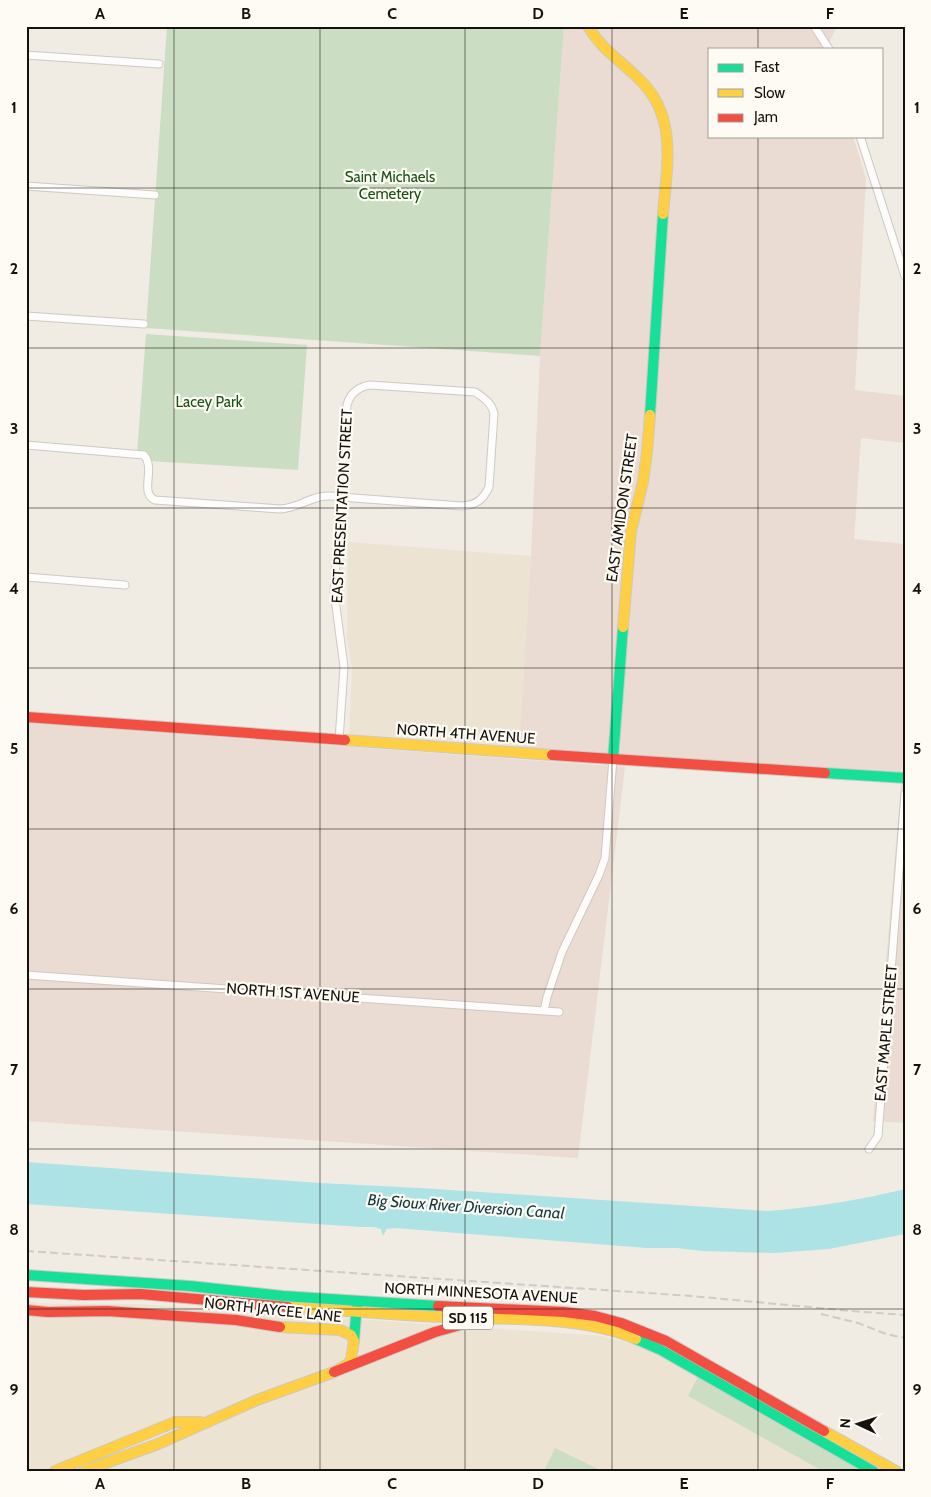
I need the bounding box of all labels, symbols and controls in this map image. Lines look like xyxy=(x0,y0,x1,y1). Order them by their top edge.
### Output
text: A xyxy=(95,4,105,23)
text: B xyxy=(241,4,251,23)
text: C xyxy=(387,4,397,23)
text: D xyxy=(532,4,544,23)
text: E xyxy=(679,4,689,23)
text: F xyxy=(826,4,835,23)
legend xyxy=(708,48,884,138)
text: Fast xyxy=(754,58,779,76)
text: Slow xyxy=(754,84,785,102)
text: 1 xyxy=(11,98,17,117)
text: 1 xyxy=(914,98,920,117)
text: Jam xyxy=(753,108,778,126)
park label: Saint Michaels Cemetery xyxy=(345,168,435,203)
text: 2 xyxy=(10,259,18,278)
text: 2 xyxy=(913,259,921,278)
park label: Lacey Park xyxy=(175,393,243,411)
street label: EAST PRESENTATION STREET xyxy=(328,408,356,604)
text: 3 xyxy=(10,419,18,438)
text: 3 xyxy=(913,419,921,438)
street label: EAST AMIDON STREET xyxy=(603,433,641,583)
text: 4 xyxy=(9,579,19,598)
text: 4 xyxy=(912,579,922,598)
street label: NORTH 4TH AVENUE xyxy=(396,720,536,748)
text: 5 xyxy=(10,739,18,758)
text: 5 xyxy=(913,739,921,758)
text: 6 xyxy=(10,899,19,918)
text: 6 xyxy=(913,899,922,918)
street label: EAST MAPLE STREET xyxy=(871,964,901,1102)
street label: NORTH 1ST AVENUE xyxy=(226,979,360,1007)
text: 7 xyxy=(10,1060,19,1079)
text: 7 xyxy=(913,1060,922,1079)
water label: Big Sioux River Diversion Canal xyxy=(367,1190,565,1223)
text: 8 xyxy=(9,1220,19,1239)
text: 8 xyxy=(912,1220,922,1239)
street label: NORTH MINNESOTA AVENUE xyxy=(384,1279,578,1307)
street label: NORTH JAYCEE LANE xyxy=(203,1294,343,1326)
road number: SD 115 xyxy=(443,1306,493,1330)
text: 9 xyxy=(10,1380,19,1399)
text: 9 xyxy=(913,1380,922,1399)
north arrow xyxy=(834,1400,884,1450)
text: N xyxy=(836,1418,854,1429)
text: A xyxy=(95,1474,105,1493)
text: B xyxy=(241,1474,251,1493)
text: C xyxy=(387,1474,397,1493)
text: D xyxy=(532,1474,544,1493)
text: E xyxy=(679,1474,689,1493)
text: F xyxy=(826,1474,835,1493)

